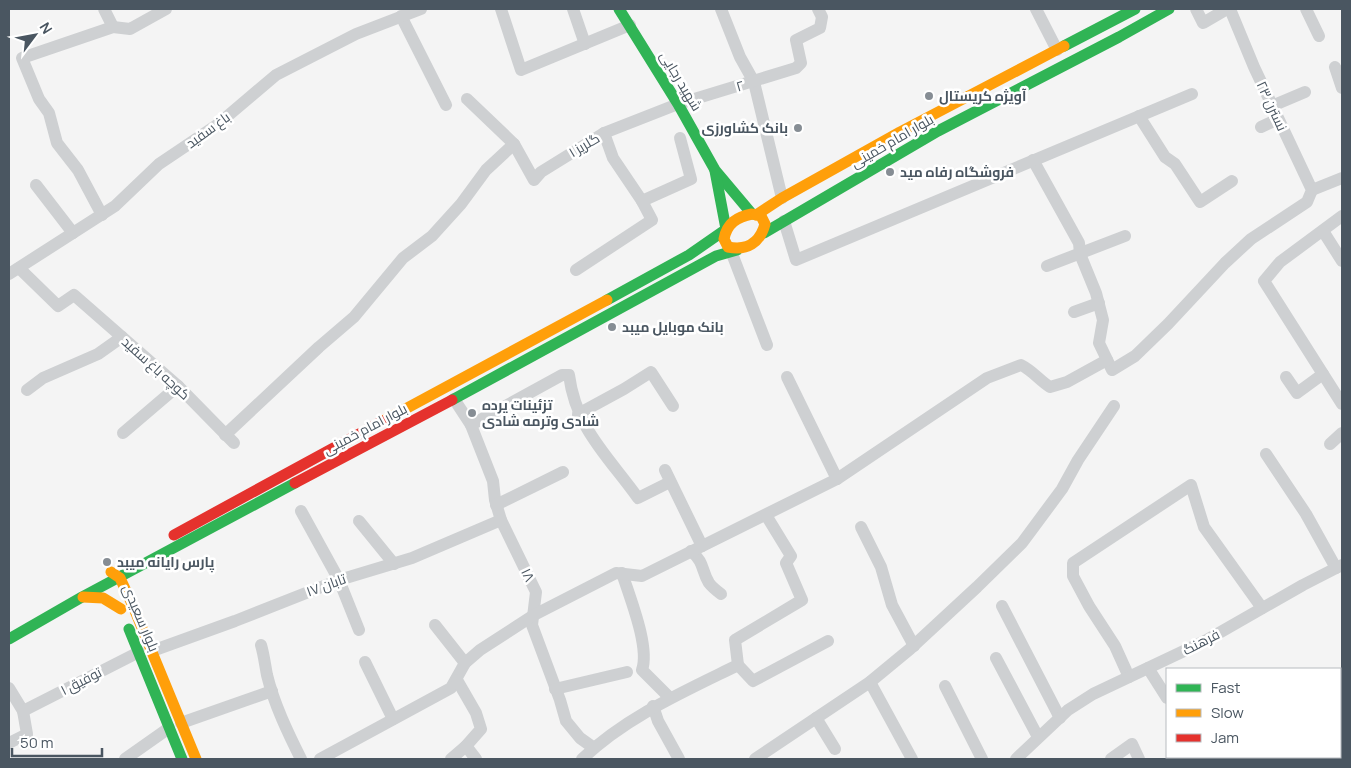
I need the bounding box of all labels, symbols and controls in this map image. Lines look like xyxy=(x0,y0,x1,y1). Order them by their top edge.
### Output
north arrow xyxy=(10,10,60,60)
text: N xyxy=(36,19,57,37)
street label: شهید رجایی xyxy=(656,47,707,114)
street label: ۲ xyxy=(734,75,746,96)
street label: نسترن ۲۳ xyxy=(1253,78,1292,134)
place label: آویژه کریستال xyxy=(939,86,1027,105)
marker: آویژه کریستال xyxy=(923,90,935,102)
street label: باغ سفید xyxy=(182,107,234,152)
street label: بلوار امام خمینی xyxy=(847,109,937,173)
place label: بانک کشاورزی xyxy=(701,118,788,137)
marker: بانک کشاورزی xyxy=(792,122,804,134)
street label: گلریز ۱ xyxy=(565,128,603,161)
place label: فروشگاه رفاه مید xyxy=(900,162,1014,181)
marker: فروشگاه رفاه مید xyxy=(884,166,896,178)
place label: بانک موبایل میبد xyxy=(622,317,724,336)
marker: بانک موبایل میبد xyxy=(606,321,618,333)
street label: کوچه باغ سفید xyxy=(117,332,195,404)
place label: تزئینات پرده شادی وترمه شادی xyxy=(482,395,599,430)
street label: بلوار امام خمینی xyxy=(319,398,411,460)
marker: تزئینات پرده شادی وترمه شادی xyxy=(466,407,478,419)
place label: پارس رایانه میبد xyxy=(117,552,214,573)
marker: پارس رایانه میبد xyxy=(101,556,113,568)
street label: ۱۸ xyxy=(517,565,540,585)
street label: تابان ۱۷ xyxy=(303,569,349,600)
street label: بلوار سعیدی xyxy=(119,581,164,654)
street label: فرهنگ xyxy=(1179,624,1223,659)
street label: توفیق ۱ xyxy=(57,662,105,699)
legend xyxy=(1166,668,1341,758)
text: Fast xyxy=(1211,677,1240,698)
text: Slow xyxy=(1211,702,1244,723)
scale bar xyxy=(12,726,102,758)
text: Jam xyxy=(1211,727,1239,748)
text: 50 m xyxy=(20,732,54,753)

